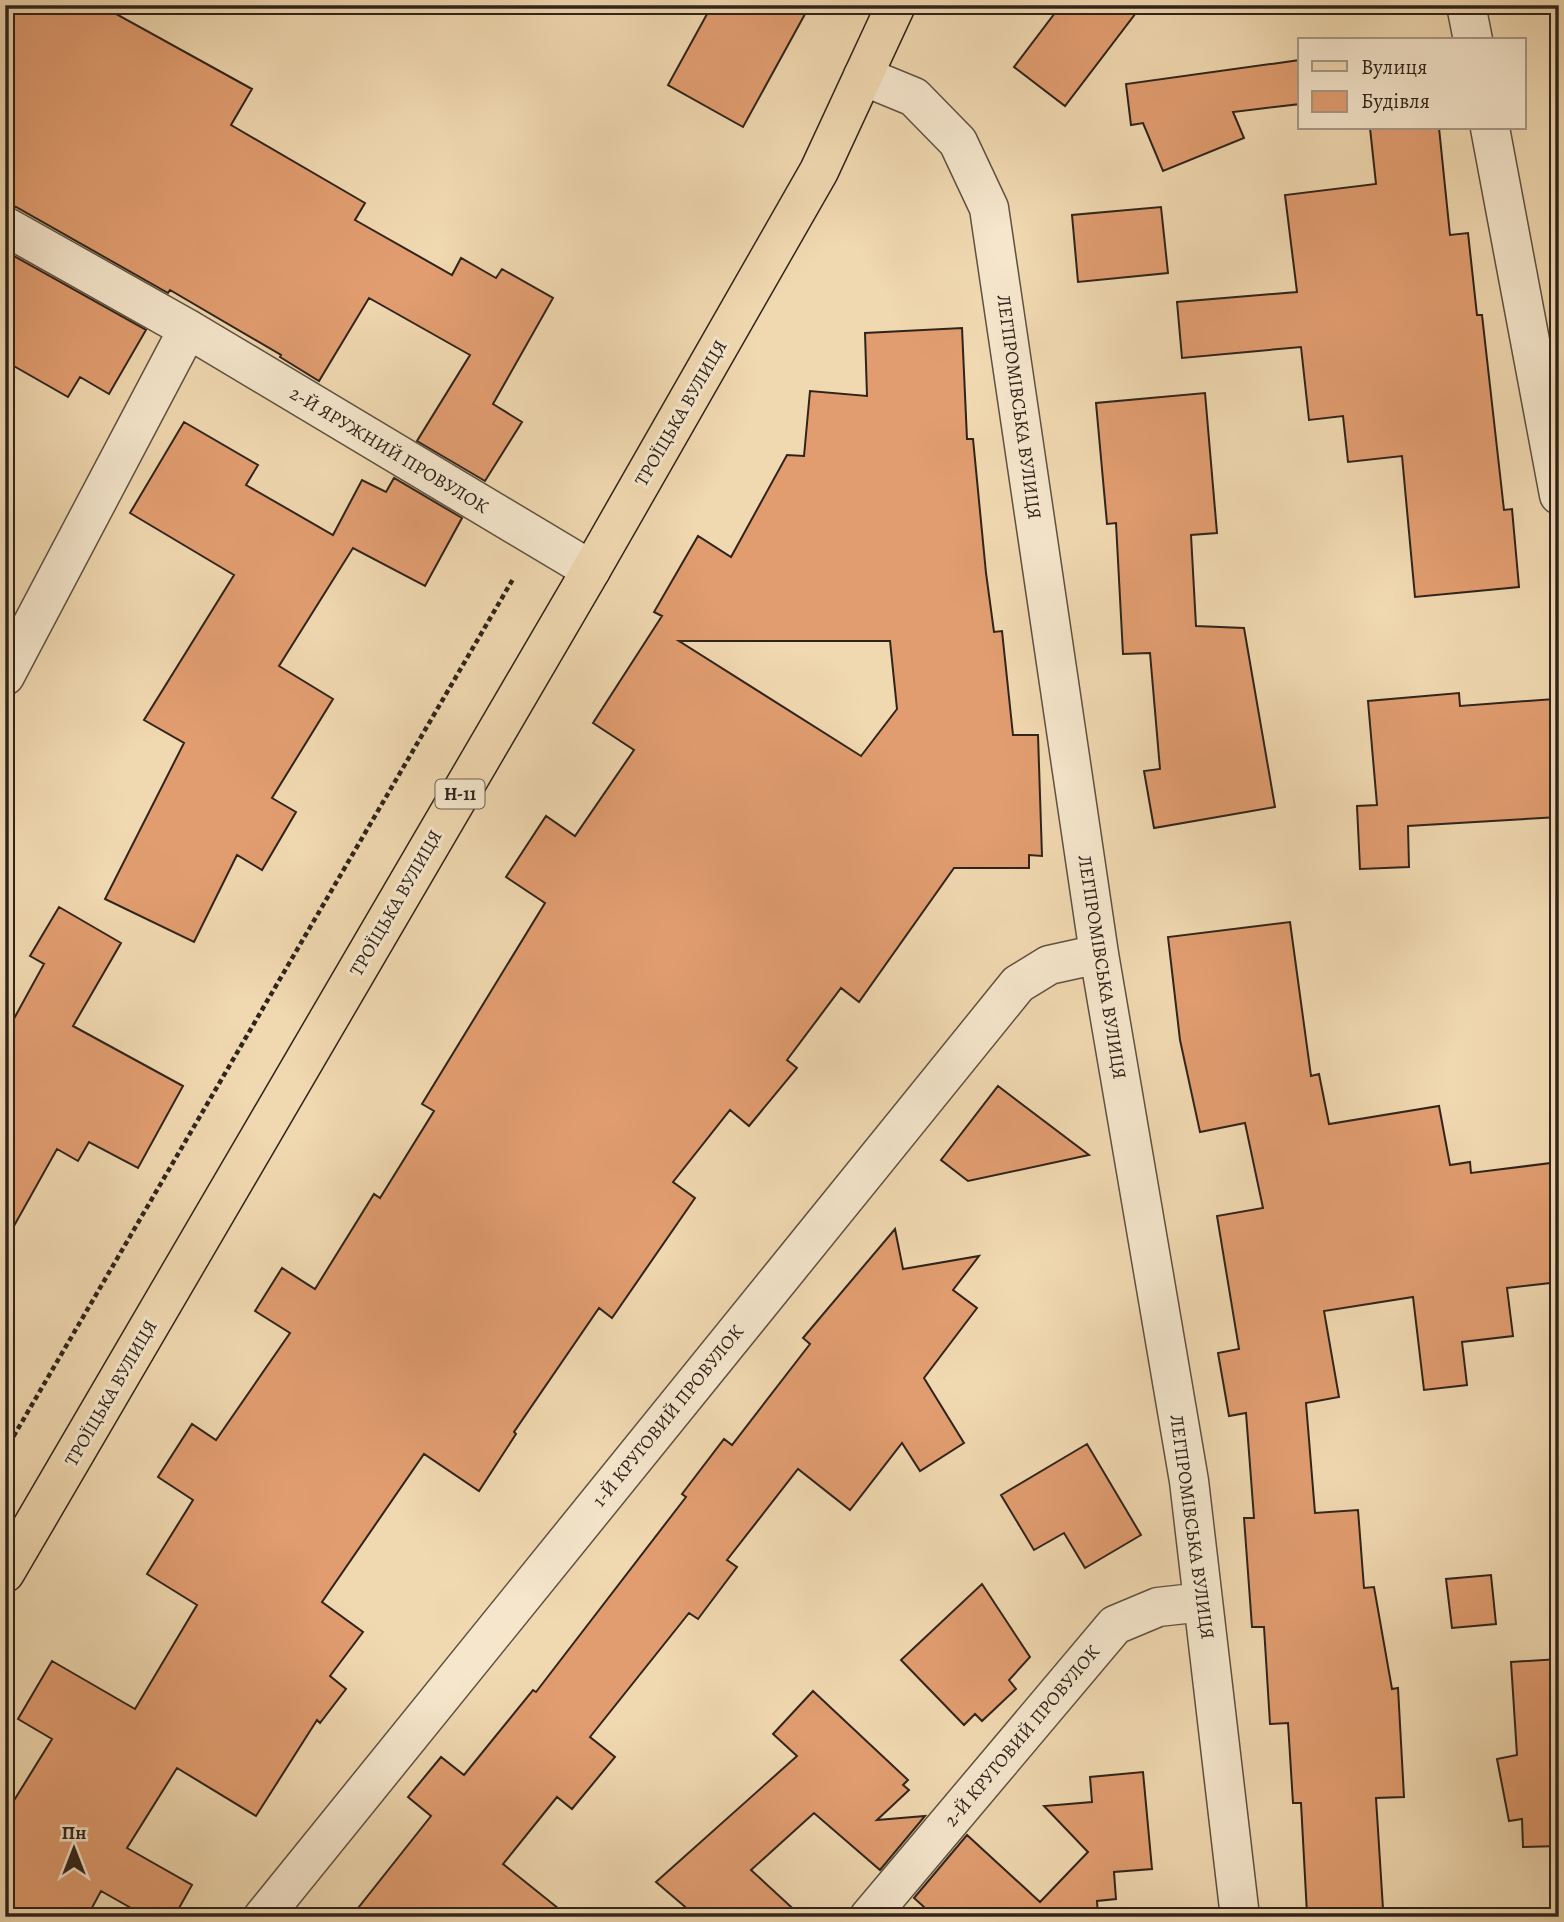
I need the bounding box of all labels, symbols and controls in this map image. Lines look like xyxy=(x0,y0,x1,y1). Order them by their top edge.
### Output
legend xyxy=(1298,38,1526,130)
text: Вулиця xyxy=(1361,53,1427,81)
text: Будівля xyxy=(1361,87,1430,115)
street label: ЛЕГПРОМІВСЬКА ВУЛИЦЯ xyxy=(990,293,1048,521)
street label: ТРОЇЦЬКА ВУЛИЦЯ xyxy=(629,335,733,491)
street label: 2-Й ЯРУЖНИЙ ПРОВУЛОК xyxy=(285,380,493,520)
road number: Н-11 xyxy=(435,780,484,808)
street label: ТРОЇЦЬКА ВУЛИЦЯ xyxy=(344,825,448,981)
street label: ЛЕГПРОМІВСЬКА ВУЛИЦЯ xyxy=(1071,853,1133,1081)
street label: ТРОЇЦЬКА ВУЛИЦЯ xyxy=(59,1315,163,1471)
street label: 1-Й КРУГОВИЙ ПРОВУЛОК xyxy=(587,1320,749,1512)
street label: ЛЕГПРОМІВСЬКА ВУЛИЦЯ xyxy=(1163,1413,1221,1641)
street label: 2-Й КРУГОВИЙ ПРОВУЛОК xyxy=(938,1640,1106,1832)
north arrow xyxy=(38,1814,108,1884)
text: Пн xyxy=(62,1820,86,1846)

